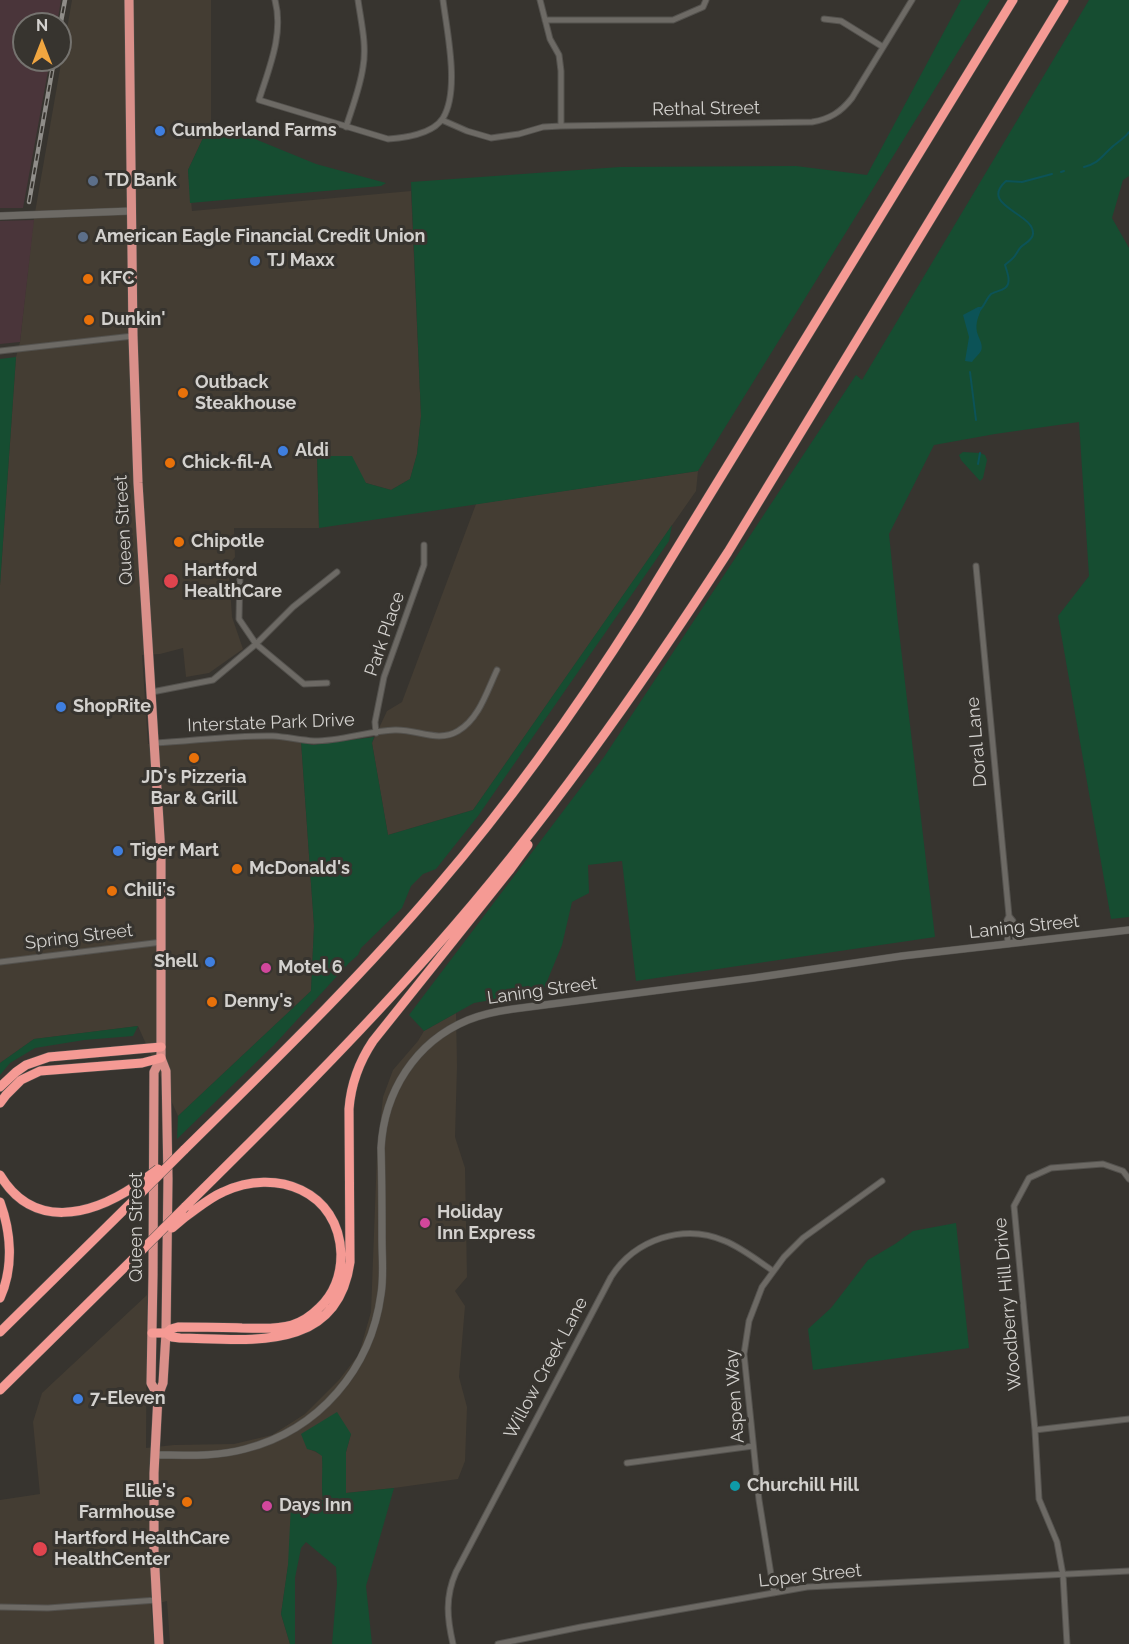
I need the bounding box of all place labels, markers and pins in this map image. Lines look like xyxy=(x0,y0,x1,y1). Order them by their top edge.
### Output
place label: Cumberland Farms xyxy=(172,120,337,142)
marker: Cumberland Farms xyxy=(153,124,167,138)
place label: TD Bank xyxy=(105,170,177,192)
marker: TD Bank xyxy=(86,174,100,188)
place label: American Eagle Financial Credit Union xyxy=(95,226,425,248)
marker: American Eagle Financial Credit Union xyxy=(76,230,90,244)
place label: TJ Maxx xyxy=(267,250,335,272)
marker: TJ Maxx xyxy=(248,254,262,268)
place label: KFC xyxy=(100,268,135,290)
marker: KFC xyxy=(81,272,95,286)
place label: Dunkin' xyxy=(101,309,165,331)
marker: Dunkin' xyxy=(82,313,96,327)
place label: Outback Steakhouse xyxy=(195,372,296,415)
marker: Outback Steakhouse xyxy=(176,386,190,400)
place label: Aldi xyxy=(295,440,329,462)
marker: Aldi xyxy=(276,444,290,458)
place label: Chick-fil-A xyxy=(182,452,272,474)
marker: Chick-fil-A xyxy=(163,456,177,470)
place label: Chipotle xyxy=(191,531,264,553)
marker: Chipotle xyxy=(172,535,186,549)
place label: Hartford HealthCare xyxy=(184,560,282,602)
marker: Hartford HealthCare xyxy=(162,572,180,590)
place label: ShopRite xyxy=(73,696,151,718)
marker: ShopRite xyxy=(54,700,68,714)
marker: JD's Pizzeria Bar & Grill xyxy=(187,751,201,765)
place label: JD's Pizzeria Bar & Grill xyxy=(141,767,247,810)
place label: Tiger Mart xyxy=(130,840,219,862)
marker: Tiger Mart xyxy=(111,844,125,858)
place label: McDonald's xyxy=(249,858,350,880)
marker: McDonald's xyxy=(230,862,244,876)
place label: Chili's xyxy=(124,880,175,902)
marker: Chili's xyxy=(105,884,119,898)
place label: Shell xyxy=(154,951,198,973)
marker: Shell xyxy=(203,955,217,969)
place label: Motel 6 xyxy=(278,957,343,979)
marker: Motel 6 xyxy=(259,961,273,975)
place label: Denny's xyxy=(224,991,292,1013)
marker: Denny's xyxy=(205,995,219,1009)
place label: Holiday Inn Express xyxy=(437,1202,535,1244)
marker: Holiday Inn Express xyxy=(418,1216,432,1230)
place label: 7-Eleven xyxy=(90,1388,166,1410)
marker: 7-Eleven xyxy=(71,1392,85,1406)
place label: Churchill Hill xyxy=(747,1475,859,1497)
marker: Churchill Hill xyxy=(728,1479,742,1493)
place label: Ellie's Farmhouse xyxy=(79,1481,175,1524)
marker: Ellie's Farmhouse xyxy=(180,1495,194,1509)
place label: Days Inn xyxy=(279,1495,352,1517)
marker: Days Inn xyxy=(260,1499,274,1513)
place label: Hartford HealthCare HealthCenter xyxy=(54,1528,230,1570)
marker: Hartford HealthCare HealthCenter xyxy=(31,1540,49,1558)

